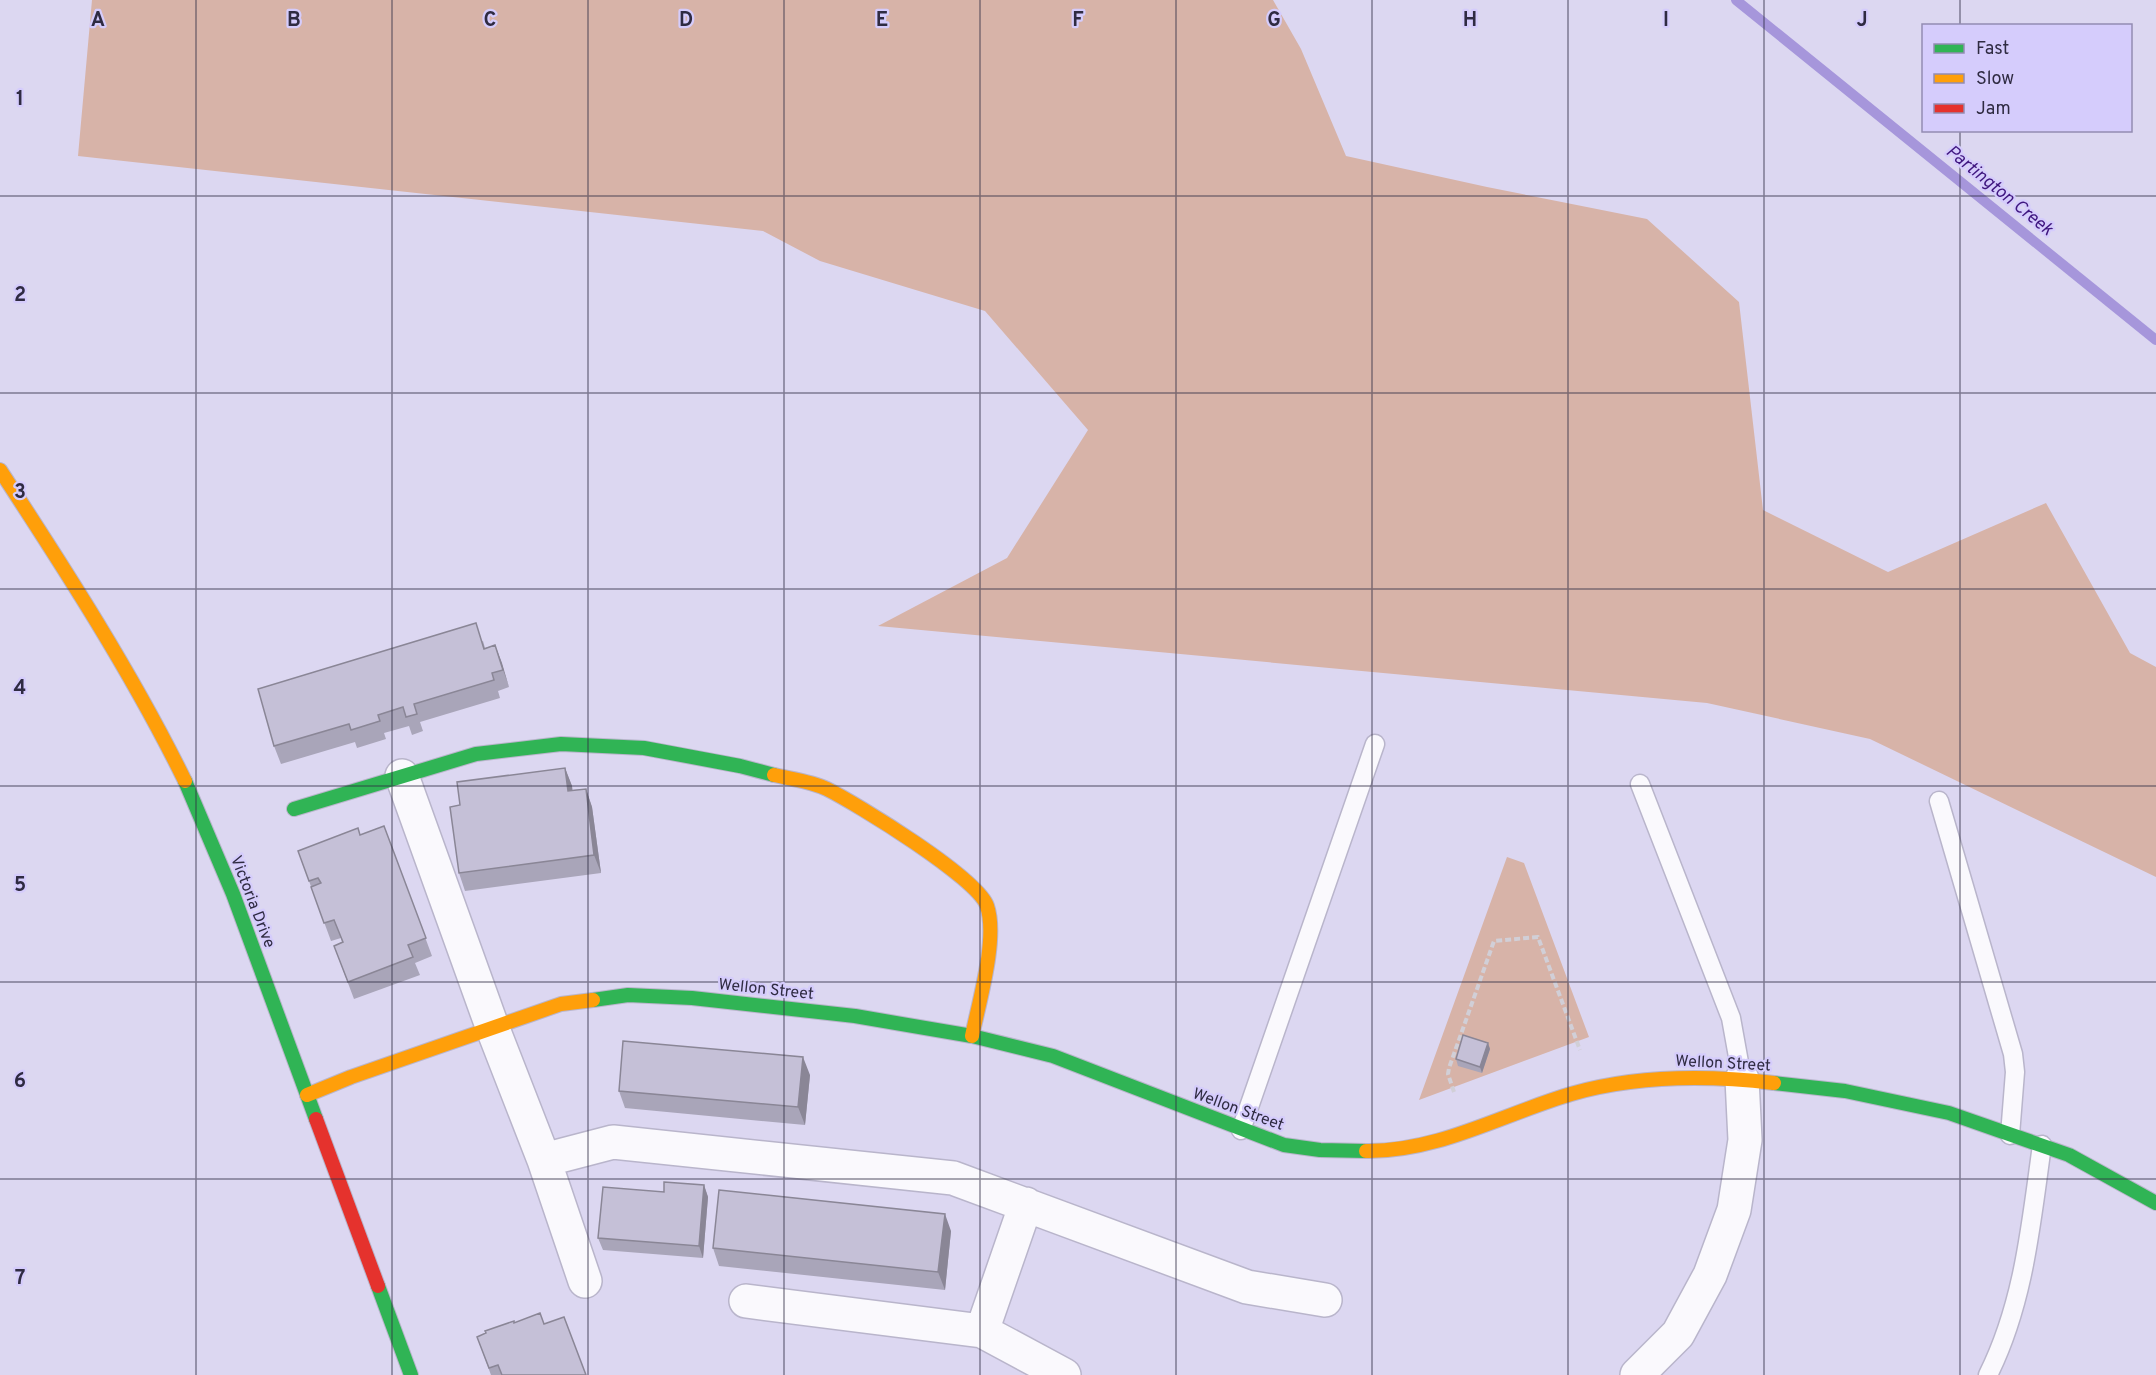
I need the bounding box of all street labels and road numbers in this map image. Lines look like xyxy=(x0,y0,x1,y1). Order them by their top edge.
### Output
street label: Victoria Drive xyxy=(225,853,279,951)
street label: Wellon Street xyxy=(717,975,815,1005)
street label: Wellon Street xyxy=(1675,1052,1771,1076)
street label: Wellon Street xyxy=(1190,1084,1286,1136)

